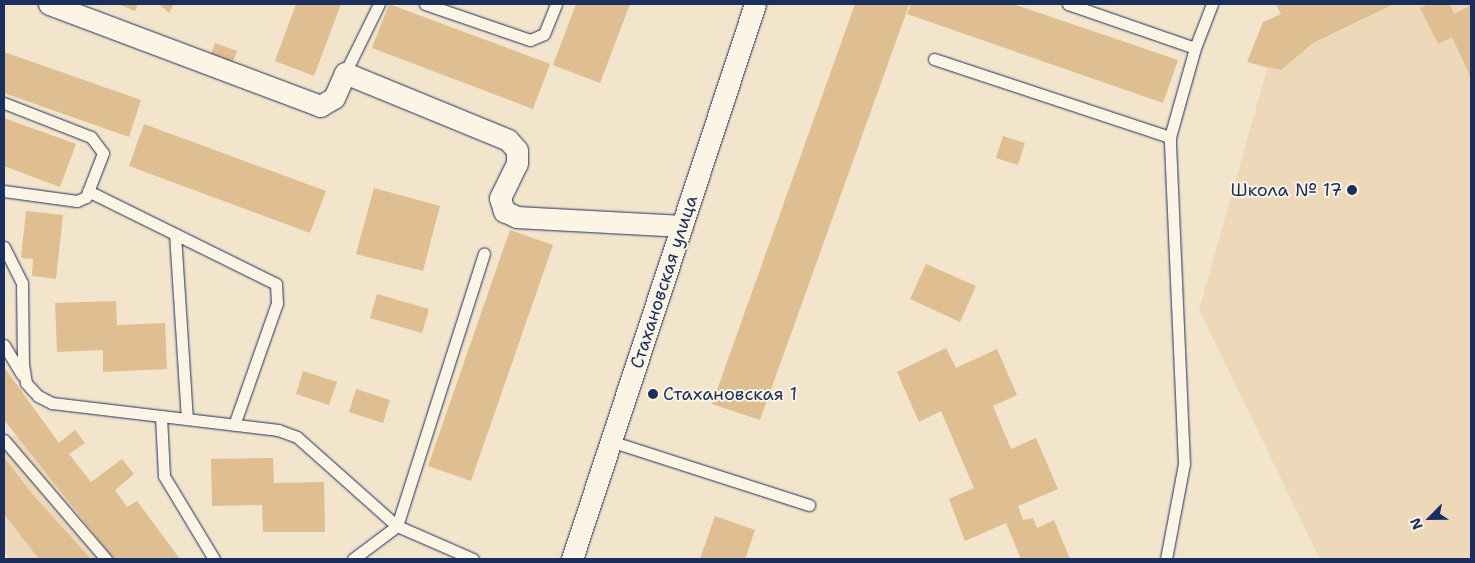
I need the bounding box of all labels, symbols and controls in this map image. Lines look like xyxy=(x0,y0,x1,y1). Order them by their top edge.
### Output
place label: Школа № 17 xyxy=(1230,179,1342,201)
marker: Школа № 17 xyxy=(1346,184,1358,196)
street label: Стахановская улица xyxy=(626,193,702,371)
place label: Стахановская 1 xyxy=(663,383,797,405)
marker: Стахановская 1 xyxy=(647,388,659,400)
north arrow xyxy=(1405,493,1455,543)
text: N xyxy=(1406,515,1427,532)

